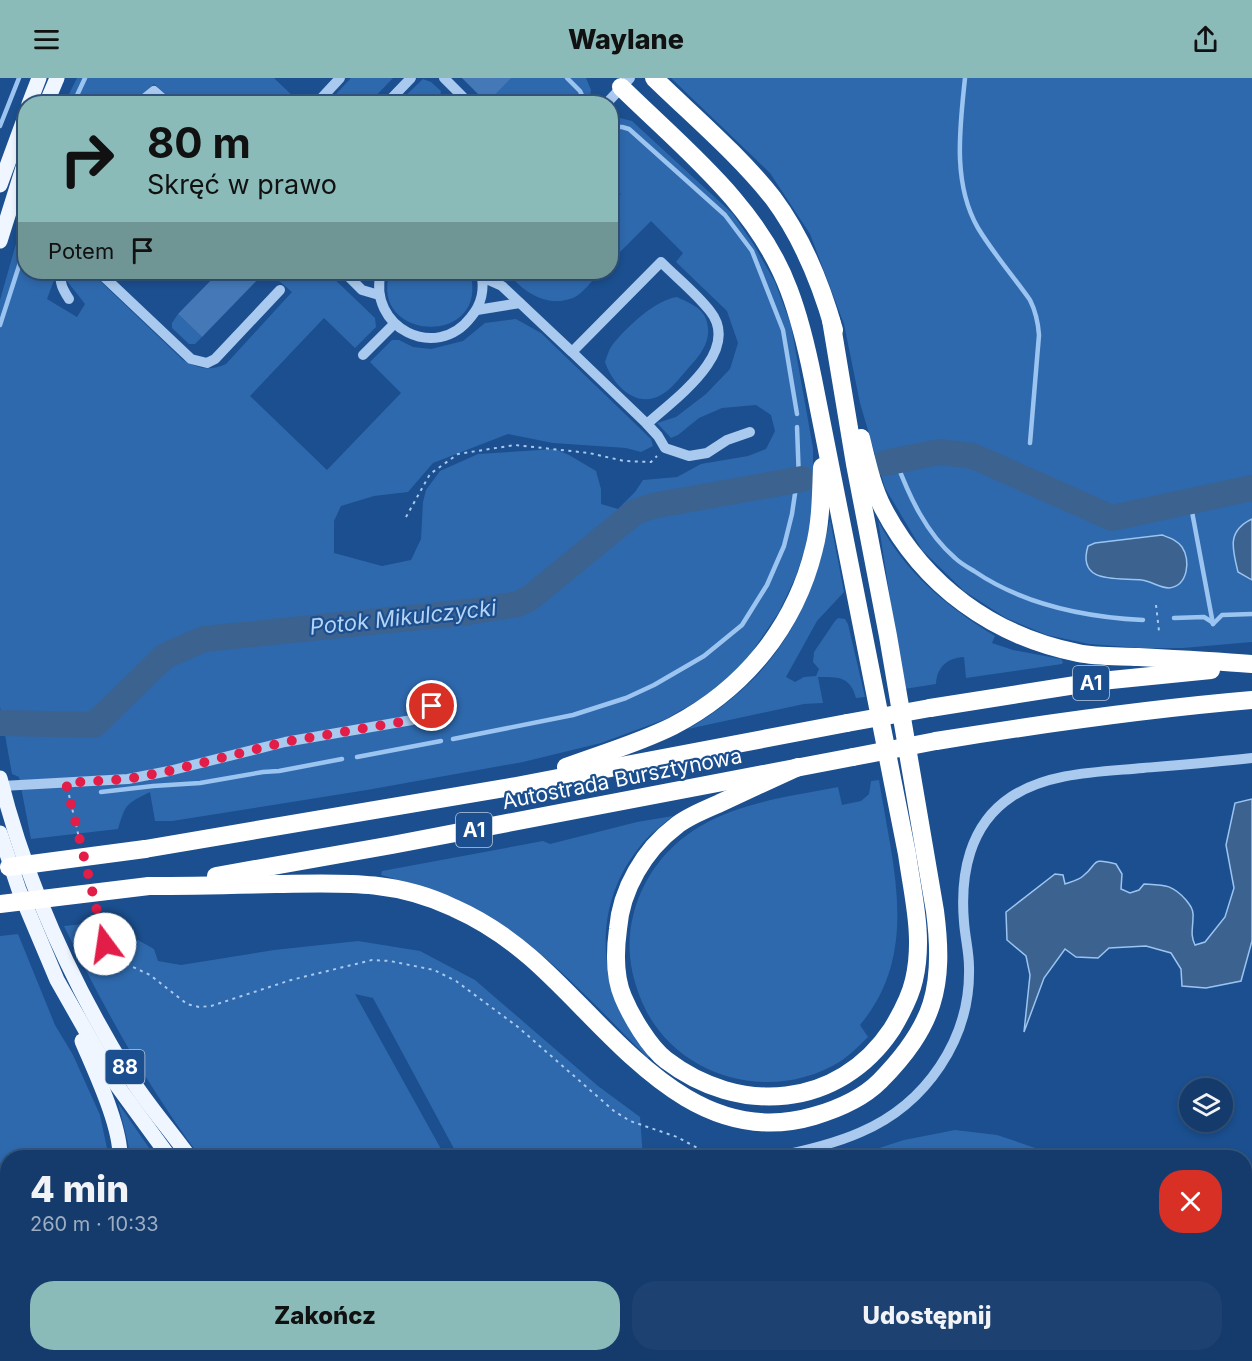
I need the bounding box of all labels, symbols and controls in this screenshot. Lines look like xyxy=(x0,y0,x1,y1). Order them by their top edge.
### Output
icon: menu xyxy=(30,23,63,56)
text: Waylane xyxy=(568,23,684,56)
icon: share xyxy=(1189,23,1222,56)
text: 80 m xyxy=(147,117,251,168)
icon: right xyxy=(48,120,126,198)
text: Skręć w prawo xyxy=(147,168,337,201)
icon: arrive xyxy=(126,234,159,267)
text: Potem xyxy=(48,238,114,264)
water label: Potok Mikulczycki xyxy=(308,594,498,640)
road number: A1 xyxy=(1073,666,1109,700)
pin xyxy=(406,680,457,731)
icon: arrive xyxy=(415,689,448,722)
street label: Autostrada Bursztynowa xyxy=(500,743,744,814)
road number: A1 xyxy=(456,813,492,847)
position arrow xyxy=(73,912,137,976)
road number: 88 xyxy=(106,1050,144,1084)
map controls xyxy=(1179,1078,1233,1132)
button: layers xyxy=(1179,1078,1233,1132)
text: 4 min xyxy=(30,1167,129,1211)
button: close xyxy=(1159,1170,1222,1233)
text: 260 m · 10:33 xyxy=(30,1212,159,1236)
button: Zakończ xyxy=(30,1281,620,1350)
button: Udostępnij xyxy=(632,1281,1222,1350)

